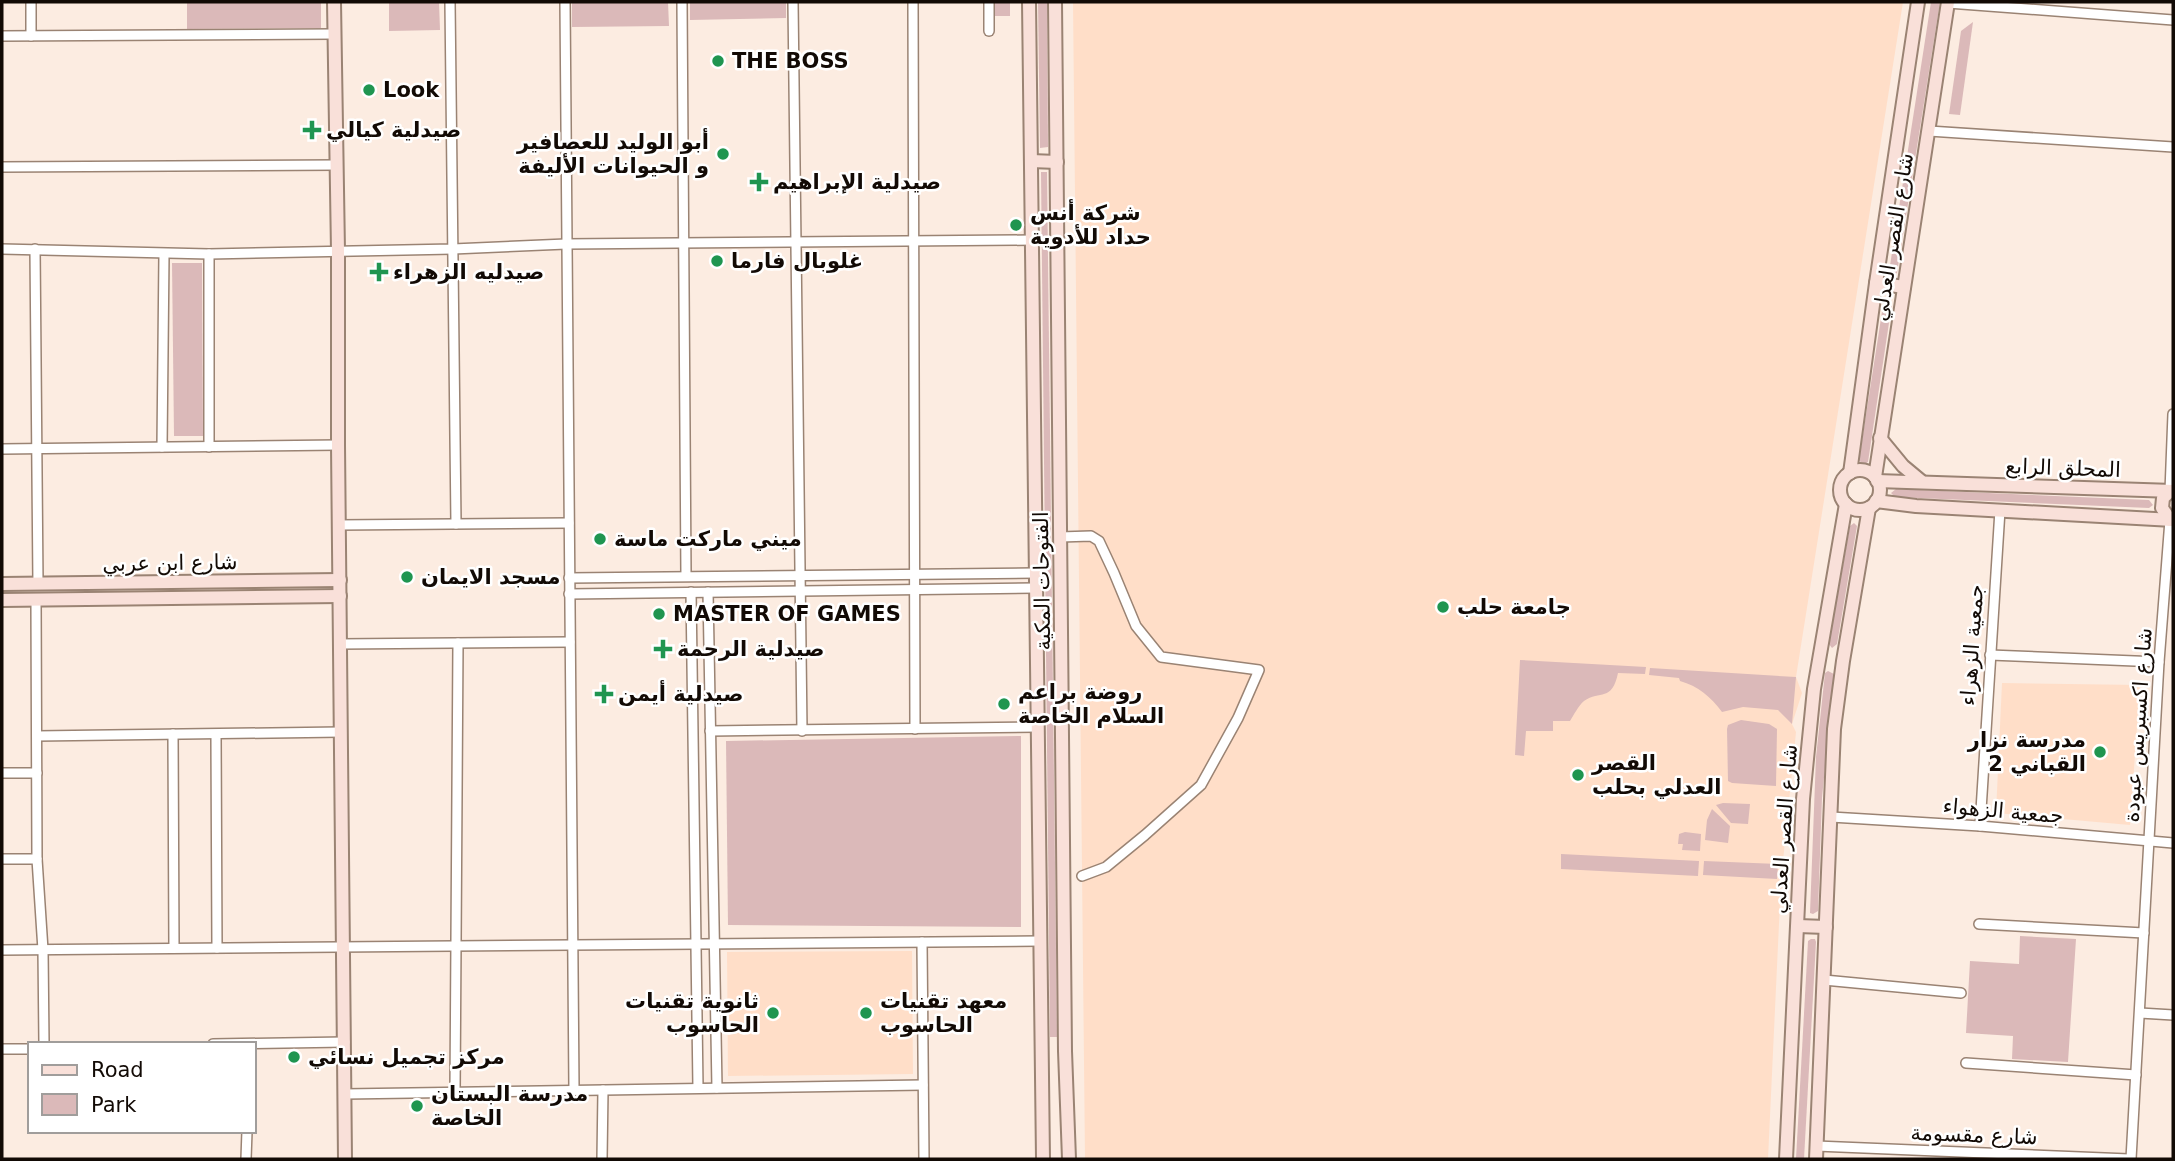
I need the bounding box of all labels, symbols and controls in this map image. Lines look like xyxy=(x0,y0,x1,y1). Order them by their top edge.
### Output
place label: THE BOSS xyxy=(732,49,849,73)
marker: THE BOSS xyxy=(710,53,726,69)
place label: Look xyxy=(383,78,440,102)
marker: Look xyxy=(361,82,377,98)
place label: صيدلية كيالي xyxy=(326,118,461,142)
marker: صيدلية كيالي xyxy=(304,122,320,138)
place label: أبو الوليد للعصافير و الحيوانات الأليفة xyxy=(516,127,709,178)
marker: أبو الوليد للعصافير و الحيوانات الأليفة xyxy=(715,146,731,162)
street label: شارع القصر العدلي xyxy=(1868,151,1918,323)
place label: صيدلية الإبراهيم xyxy=(773,170,941,194)
marker: صيدلية الإبراهيم xyxy=(751,174,767,190)
place label: شركة أنس حداد للأدوية xyxy=(1030,198,1151,249)
marker: شركة أنس حداد للأدوية xyxy=(1008,217,1024,233)
place label: غلوبال فارما xyxy=(731,249,863,273)
marker: غلوبال فارما xyxy=(709,253,725,269)
place label: صيدليه الزهراء xyxy=(393,260,544,284)
marker: صيدليه الزهراء xyxy=(371,264,387,280)
street label: المحلق الرابع xyxy=(2005,454,2121,482)
street label: الفتوحات المكية xyxy=(1029,511,1055,651)
place label: ميني ماركت ماسة xyxy=(614,527,802,551)
marker: ميني ماركت ماسة xyxy=(592,531,608,547)
street label: شارع ابن عربي xyxy=(102,550,238,576)
place label: مسجد الايمان xyxy=(421,565,561,589)
marker: مسجد الايمان xyxy=(399,569,415,585)
street label: جمعية الزهراء xyxy=(1956,583,1988,707)
place label: جامعة حلب xyxy=(1457,595,1571,619)
marker: جامعة حلب xyxy=(1435,599,1451,615)
place label: MASTER OF GAMES xyxy=(673,602,901,626)
marker: MASTER OF GAMES xyxy=(651,606,667,622)
street label: شارع اكسبريس عبودة xyxy=(2119,627,2157,823)
place label: صيدلية الرحمة xyxy=(677,637,825,661)
marker: صيدلية الرحمة xyxy=(655,641,671,657)
place label: صيدلية أيمن xyxy=(618,679,744,706)
place label: روضة براعم السلام الخاصة xyxy=(1018,680,1164,728)
marker: صيدلية أيمن xyxy=(596,686,612,702)
marker: روضة براعم السلام الخاصة xyxy=(996,696,1012,712)
place label: مدرسة نزار القباني 2 xyxy=(1967,728,2086,776)
street label: شارع القصر العدلي xyxy=(1766,743,1802,915)
marker: مدرسة نزار القباني 2 xyxy=(2092,744,2108,760)
place label: القصر العدلي بحلب xyxy=(1591,751,1721,799)
marker: القصر العدلي بحلب xyxy=(1570,767,1586,783)
street label: جمعية الزهواء xyxy=(1942,794,2064,828)
place label: ثانوية تقنيات الحاسوب xyxy=(625,989,759,1037)
place label: معهد تقنيات الحاسوب xyxy=(880,989,1007,1037)
marker: ثانوية تقنيات الحاسوب xyxy=(765,1005,781,1021)
marker: معهد تقنيات الحاسوب xyxy=(858,1005,874,1021)
legend xyxy=(28,1042,256,1133)
place label: مركز تجميل نسائي xyxy=(308,1045,505,1069)
marker: مركز تجميل نسائي xyxy=(286,1049,302,1065)
text: Road xyxy=(91,1058,144,1082)
place label: مدرسة البستان الخاصة xyxy=(431,1082,588,1130)
text: Park xyxy=(91,1093,137,1117)
marker: مدرسة البستان الخاصة xyxy=(409,1098,425,1114)
street label: شارع مقسومة xyxy=(1910,1121,2038,1149)

